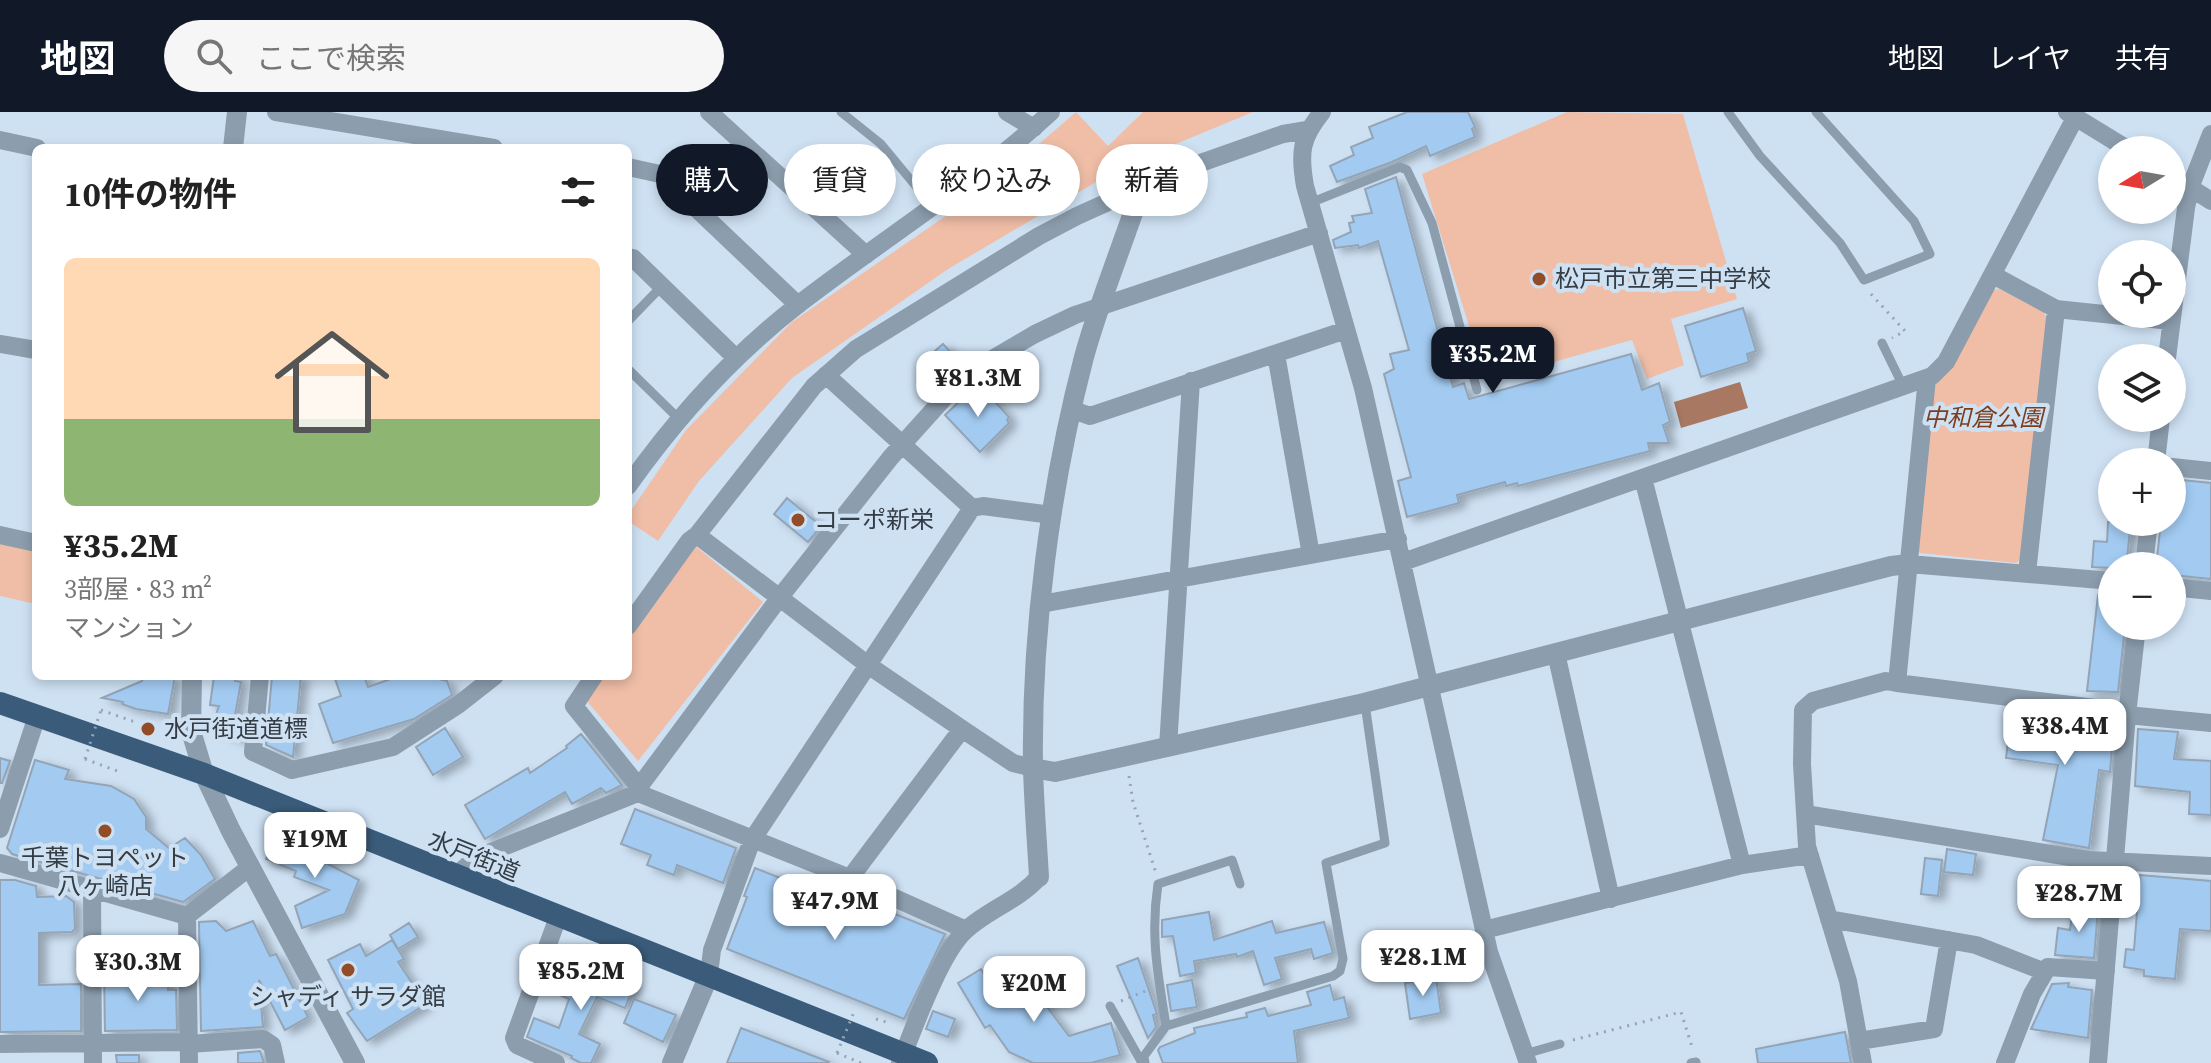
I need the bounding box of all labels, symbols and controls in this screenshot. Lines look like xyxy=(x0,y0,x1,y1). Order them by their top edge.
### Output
search box xyxy=(164,20,724,92)
text: 地図 xyxy=(40,33,116,85)
icon: search xyxy=(192,34,236,78)
text: ここで検索 xyxy=(256,38,406,79)
text: 地図 xyxy=(1888,39,1944,77)
text: レイヤ xyxy=(1988,39,2071,77)
text: 共有 xyxy=(2115,39,2171,77)
north arrow xyxy=(2098,136,2186,224)
map controls xyxy=(2098,136,2186,640)
chip: 購入 xyxy=(656,144,768,216)
chip: 賃貸 xyxy=(784,144,896,216)
chip: 絞り込み xyxy=(912,144,1080,216)
chip: 新着 xyxy=(1096,144,1208,216)
icon: filters xyxy=(556,170,600,214)
text: 10件の物件 xyxy=(64,171,237,217)
button: locate xyxy=(2098,240,2186,328)
place label: 松戸市立第三中学校 xyxy=(1555,262,1771,295)
marker: 松戸市立第三中学校 xyxy=(1530,270,1548,288)
icon: home xyxy=(260,310,404,454)
pin: ¥35.2M xyxy=(1428,327,1558,395)
text: ¥35.2M xyxy=(1449,335,1537,371)
button: layers xyxy=(2098,344,2186,432)
pin: ¥81.3M xyxy=(913,351,1043,419)
text: ¥81.3M xyxy=(934,359,1022,395)
park label: 中和倉公園 xyxy=(1923,401,2046,434)
button: + xyxy=(2098,448,2186,536)
place label: コーポ新栄 xyxy=(814,503,934,536)
marker: コーポ新栄 xyxy=(789,511,807,529)
text: ¥35.2M xyxy=(64,522,178,568)
button: − xyxy=(2098,552,2186,640)
text: 3部屋 · 83 m² xyxy=(64,571,212,607)
text: マンション xyxy=(64,610,194,646)
pin: ¥38.4M xyxy=(2000,699,2130,767)
text: ¥38.4M xyxy=(2021,707,2109,743)
place label: 水戸街道道標 xyxy=(164,712,308,745)
marker: 水戸街道道標 xyxy=(139,720,157,738)
pin: ¥19M xyxy=(268,812,362,880)
text: ¥19M xyxy=(282,820,348,856)
marker: 千葉トヨペット 八ヶ崎店 xyxy=(96,822,114,840)
street label: 水戸街道 xyxy=(424,822,525,889)
place label: 千葉トヨペット 八ヶ崎店 xyxy=(21,841,189,902)
pin: ¥28.7M xyxy=(2014,866,2144,934)
pin: ¥47.9M xyxy=(770,874,900,942)
text: ¥28.7M xyxy=(2035,874,2123,910)
text: ¥47.9M xyxy=(791,882,879,918)
pin: ¥28.1M xyxy=(1358,930,1488,998)
pin: ¥30.3M xyxy=(73,935,203,1003)
text: ¥28.1M xyxy=(1379,938,1467,974)
text: ¥30.3M xyxy=(94,943,182,979)
pin: ¥85.2M xyxy=(516,944,646,1012)
text: ¥85.2M xyxy=(537,952,625,988)
pin: ¥20M xyxy=(987,956,1081,1024)
marker: シャディ サラダ館 xyxy=(339,961,357,979)
text: ¥20M xyxy=(1001,964,1067,1000)
place label: シャディ サラダ館 xyxy=(250,980,446,1013)

